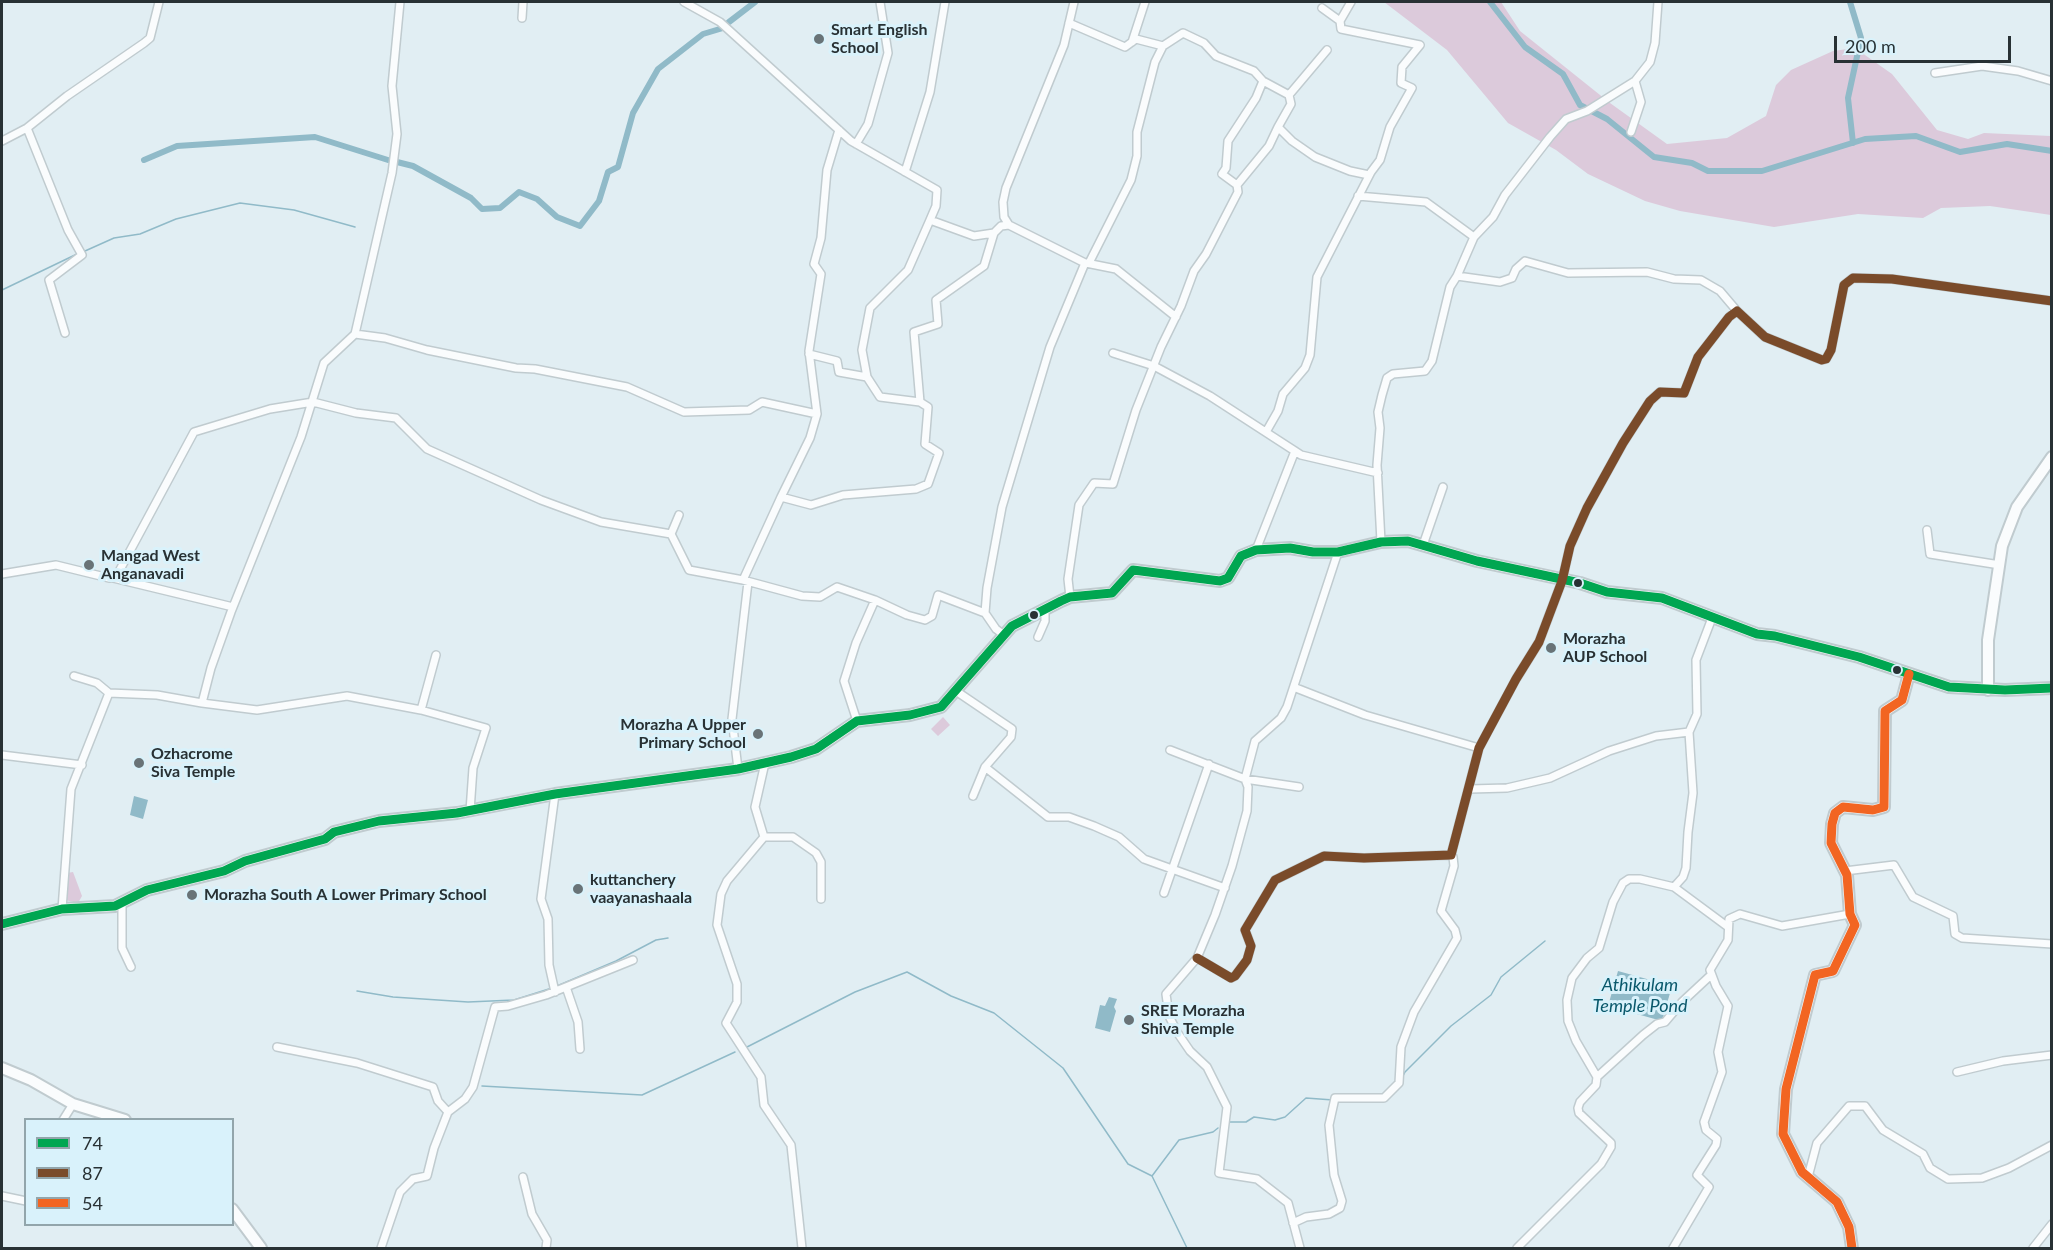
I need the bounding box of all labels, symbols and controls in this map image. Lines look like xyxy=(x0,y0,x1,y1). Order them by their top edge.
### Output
place label: Smart English School xyxy=(831,20,928,58)
scale bar xyxy=(1837,24,2014,62)
marker: Smart English School xyxy=(812,32,826,46)
text: 200 m xyxy=(1845,35,1896,57)
place label: Mangad West Anganavadi xyxy=(101,546,200,584)
marker: Mangad West Anganavadi xyxy=(82,558,96,572)
unlabelled marker xyxy=(1572,577,1584,589)
unlabelled marker xyxy=(1028,609,1040,621)
place label: Morazha AUP School xyxy=(1563,629,1647,667)
marker: Morazha AUP School xyxy=(1544,641,1558,655)
unlabelled marker xyxy=(1891,664,1903,676)
place label: Morazha A Upper Primary School xyxy=(620,715,746,753)
marker: Morazha A Upper Primary School xyxy=(751,727,765,741)
place label: Ozhacrome Siva Temple xyxy=(151,744,235,782)
marker: Ozhacrome Siva Temple xyxy=(132,756,146,770)
place label: kuttanchery vaayanashaala xyxy=(590,870,692,908)
marker: kuttanchery vaayanashaala xyxy=(571,882,585,896)
place label: Morazha South A Lower Primary School xyxy=(204,885,487,905)
marker: Morazha South A Lower Primary School xyxy=(185,888,199,902)
water label: Athikulam Temple Pond xyxy=(1592,974,1688,1016)
place label: SREE Morazha Shiva Temple xyxy=(1141,1001,1245,1039)
marker: SREE Morazha Shiva Temple xyxy=(1122,1013,1136,1027)
legend xyxy=(24,1118,234,1226)
text: 74 xyxy=(82,1132,103,1154)
text: 87 xyxy=(82,1162,103,1184)
text: 54 xyxy=(82,1192,103,1214)

